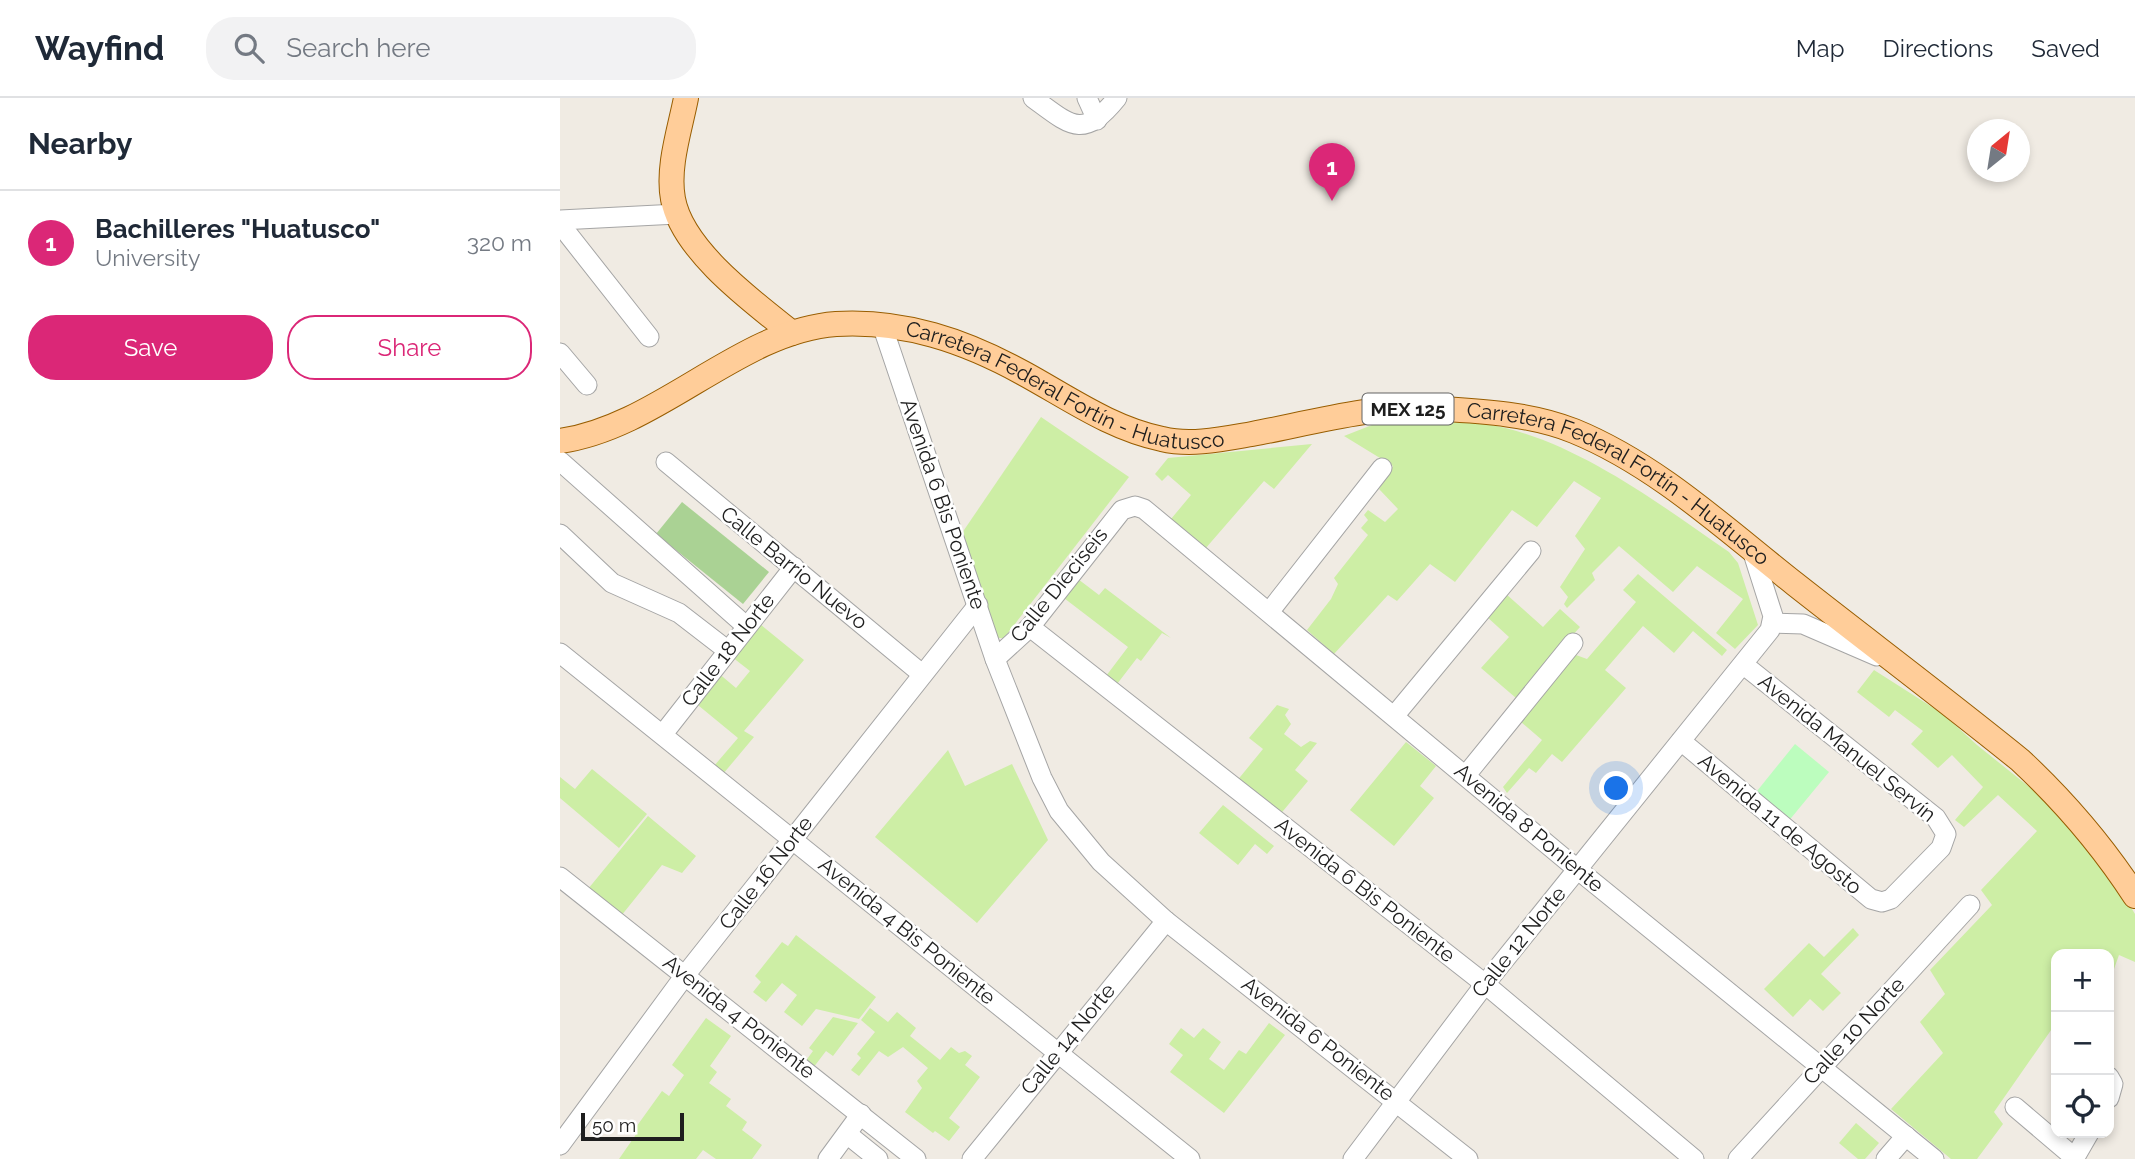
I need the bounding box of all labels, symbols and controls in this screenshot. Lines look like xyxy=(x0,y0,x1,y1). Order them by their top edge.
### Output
search box xyxy=(206,17,696,80)
text: Wayfind xyxy=(35,29,164,68)
icon: search xyxy=(230,29,268,67)
text: Search here xyxy=(286,33,431,63)
text: Map xyxy=(1796,34,1845,63)
text: Directions xyxy=(1883,34,1993,63)
text: Saved xyxy=(2031,34,2100,63)
north arrow xyxy=(1967,119,2030,182)
text: Nearby xyxy=(28,126,132,161)
pin: 1 xyxy=(1309,143,1355,201)
text: Bachilleres "Huatusco" xyxy=(95,214,380,244)
text: 1 xyxy=(45,229,57,256)
text: 320 m xyxy=(467,229,532,256)
text: University xyxy=(95,244,200,271)
button: Save xyxy=(28,315,273,380)
button: Share xyxy=(287,315,532,380)
street label: Carretera Federal Fortín - Huatusco xyxy=(904,316,1226,454)
road number: MEX 125 xyxy=(1362,394,1454,424)
street label: Avenida 6 Bis Poniente xyxy=(896,395,991,612)
street label: Carretera Federal Fortín - Huatusco xyxy=(1466,397,1775,570)
street label: Calle Barrio Nuevo xyxy=(716,501,873,634)
street label: Calle Dieciseis xyxy=(1005,522,1112,647)
street label: Calle 18 Norte xyxy=(676,588,780,711)
street label: Avenida Manuel Servín xyxy=(1754,668,1941,827)
street label: Avenida 11 de Agosto xyxy=(1694,748,1867,899)
street label: Avenida 8 Poniente xyxy=(1450,758,1609,897)
your location xyxy=(1599,771,1633,805)
street label: Calle 16 Norte xyxy=(714,811,818,934)
street label: Avenida 6 Bis Poniente xyxy=(1270,812,1460,968)
street label: Avenida 4 Bis Poniente xyxy=(814,852,1001,1010)
street label: Calle 12 Norte xyxy=(1466,881,1571,1002)
map controls xyxy=(2051,949,2114,1138)
button: + xyxy=(2051,949,2114,1012)
street label: Avenida 4 Poniente xyxy=(658,950,820,1084)
street label: Avenida 6 Poniente xyxy=(1237,971,1400,1106)
street label: Calle 10 Norte xyxy=(1798,972,1910,1089)
street label: Calle 14 Norte xyxy=(1015,978,1120,1099)
button: − xyxy=(2051,1012,2114,1075)
button: locate xyxy=(2051,1075,2114,1138)
scale bar xyxy=(581,1110,684,1142)
text: 50 m xyxy=(592,1114,636,1136)

